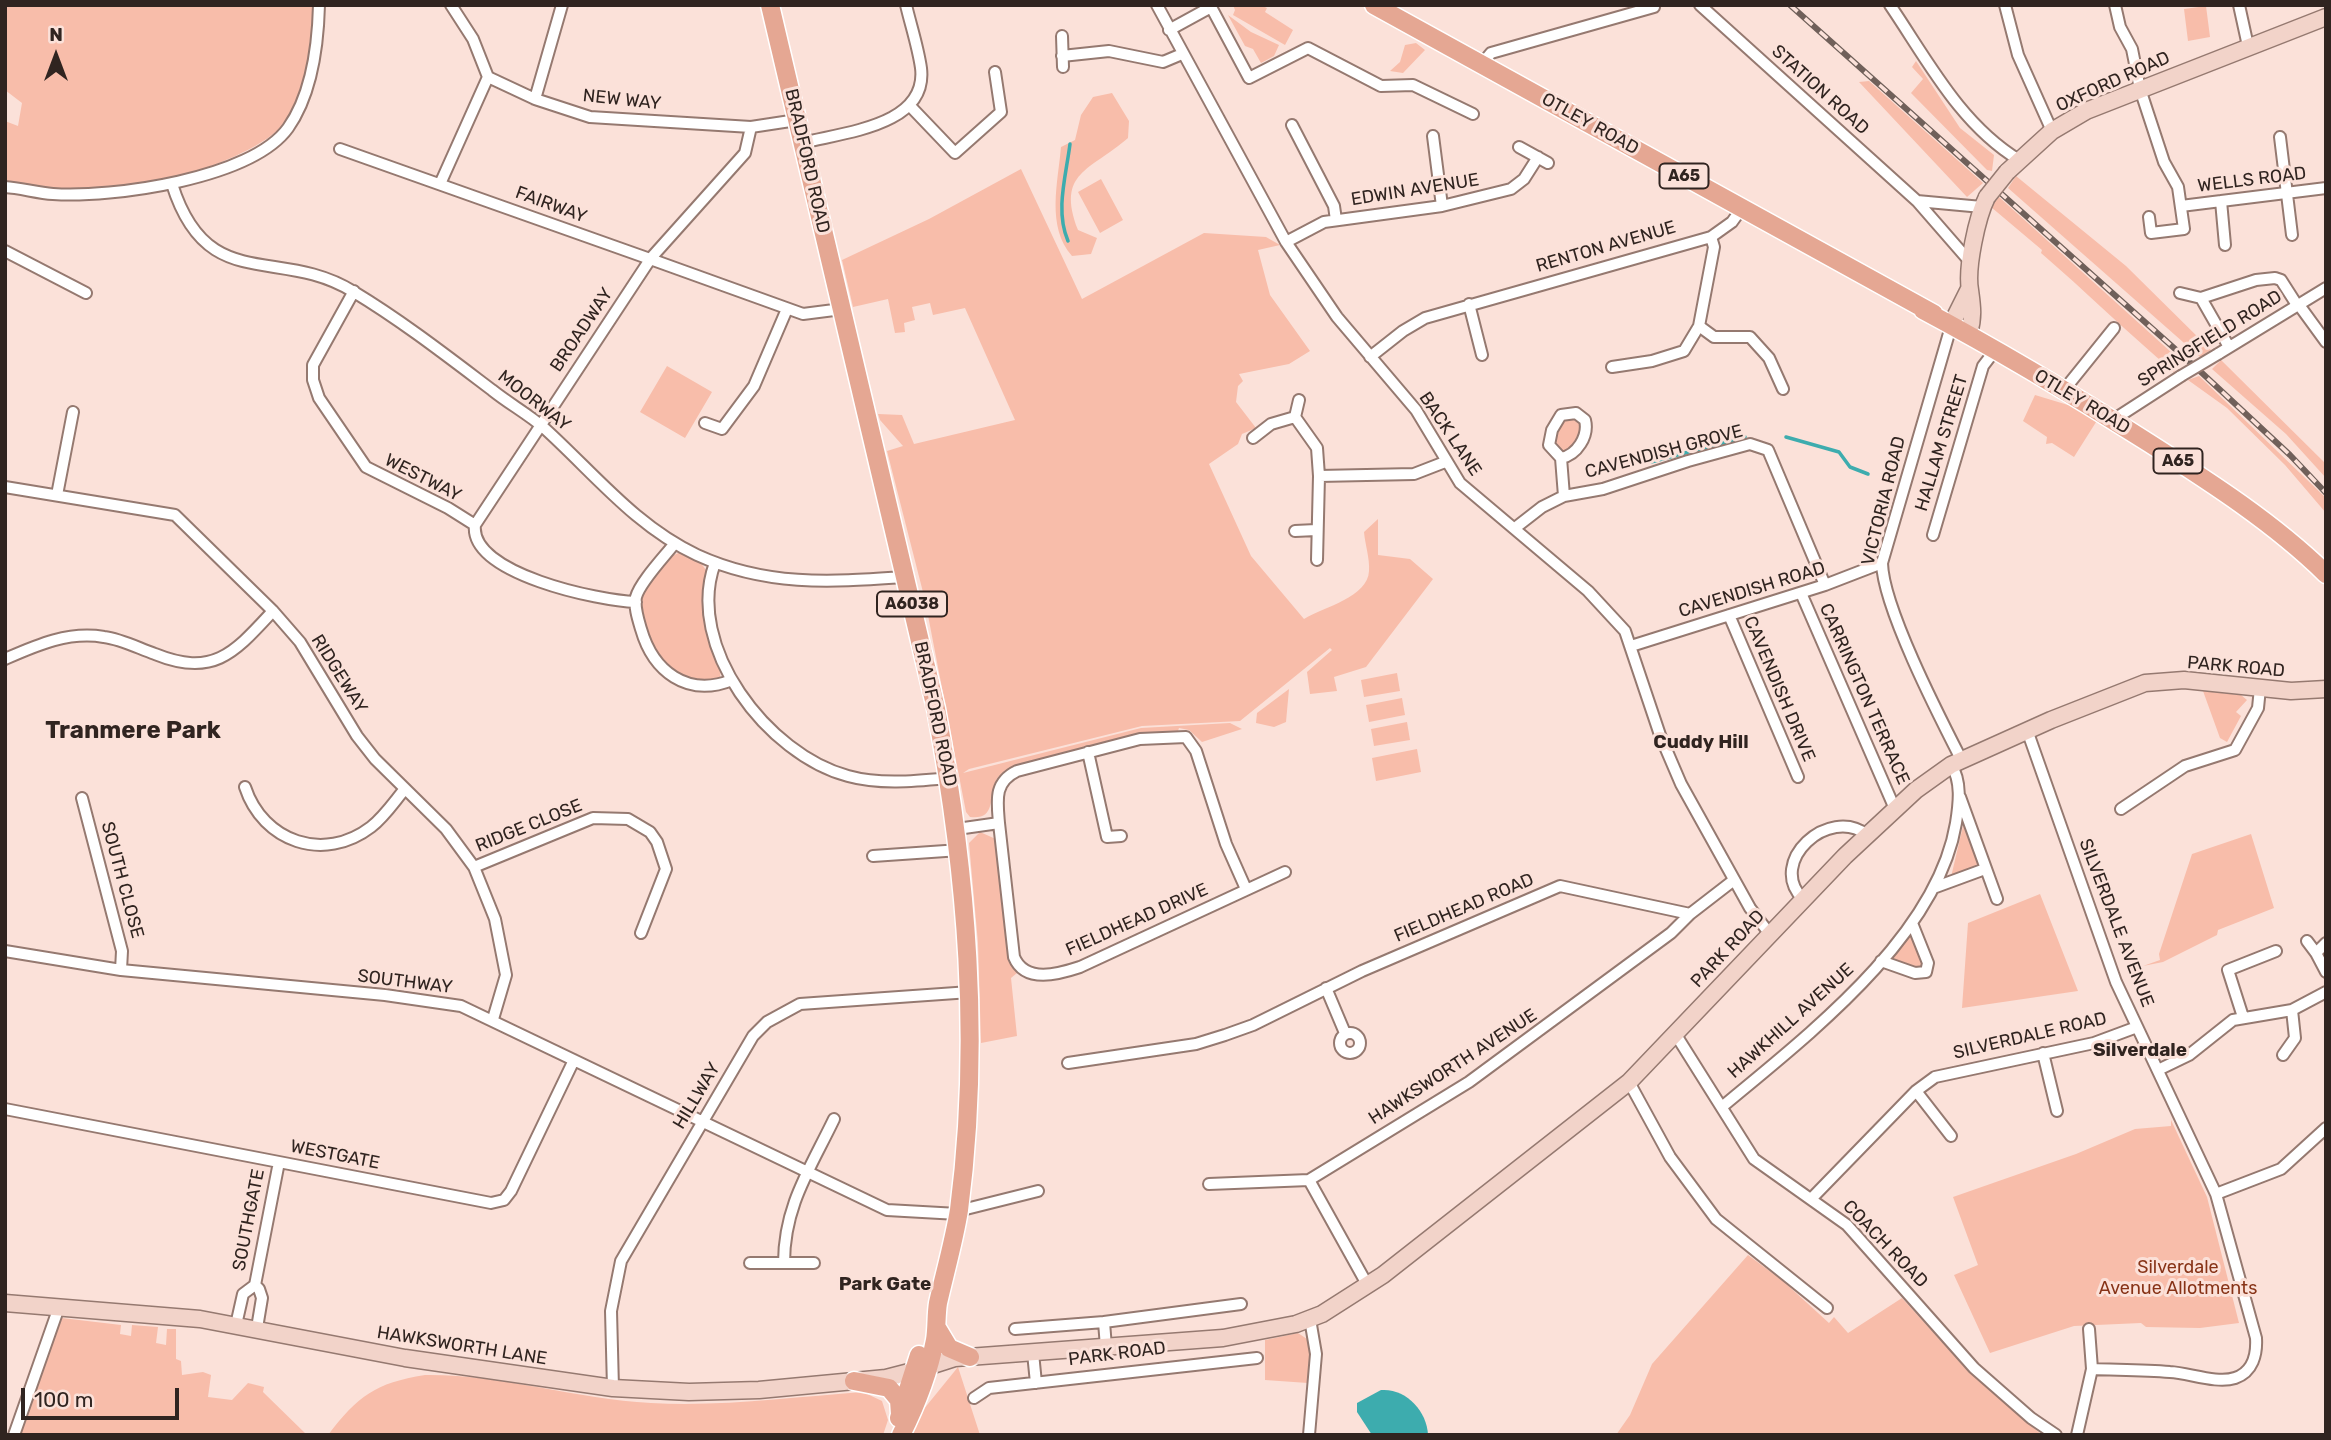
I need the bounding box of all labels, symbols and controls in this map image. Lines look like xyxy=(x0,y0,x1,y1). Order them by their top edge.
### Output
north arrow xyxy=(21,21,91,91)
text: N xyxy=(49,23,63,46)
street label: STATION ROAD xyxy=(1767,41,1873,139)
street label: OXFORD ROAD xyxy=(2053,47,2173,117)
street label: NEW WAY xyxy=(582,85,662,115)
street label: BRADFORD ROAD xyxy=(780,87,834,235)
street label: OTLEY ROAD xyxy=(1538,88,1642,160)
street label: WELLS ROAD xyxy=(2196,163,2308,197)
road number: A65 xyxy=(1660,164,1708,188)
street label: EDWIN AVENUE xyxy=(1349,169,1481,211)
street label: FAIRWAY xyxy=(512,182,590,228)
street label: RENTON AVENUE xyxy=(1534,217,1678,277)
street label: BROADWAY xyxy=(546,284,618,376)
street label: SPRINGFIELD ROAD xyxy=(2134,286,2286,392)
street label: OTLEY ROAD xyxy=(2030,365,2134,439)
street label: MOORWAY xyxy=(493,366,575,436)
street label: HALLAM STREET xyxy=(1911,372,1973,514)
street label: BACK LANE xyxy=(1414,388,1486,480)
street label: CAVENDISH GROVE xyxy=(1583,421,1745,483)
street label: VICTORIA ROAD xyxy=(1858,434,1910,568)
road number: A65 xyxy=(2154,448,2202,474)
street label: WESTWAY xyxy=(381,450,465,506)
street label: CAVENDISH ROAD xyxy=(1676,557,1828,623)
road number: A6038 xyxy=(877,592,947,617)
street label: CARRINGTON TERRACE xyxy=(1814,600,1914,788)
street label: CAVENDISH DRIVE xyxy=(1739,613,1819,765)
street label: RIDGEWAY xyxy=(306,631,372,717)
street label: BRADFORD ROAD xyxy=(909,640,961,788)
street label: PARK ROAD xyxy=(2186,652,2286,682)
district label: Tranmere Park xyxy=(45,717,221,745)
district label: Cuddy Hill xyxy=(1653,732,1749,754)
street label: RIDGE CLOSE xyxy=(473,795,585,857)
street label: SOUTH CLOSE xyxy=(96,819,148,941)
street label: SILVERDALE AVENUE xyxy=(2074,836,2158,1010)
street label: FIELDHEAD ROAD xyxy=(1391,869,1537,947)
street label: FIELDHEAD DRIVE xyxy=(1063,879,1211,961)
street label: PARK ROAD xyxy=(1687,906,1769,992)
street label: HAWKHILL AVENUE xyxy=(1724,959,1858,1083)
street label: SOUTHWAY xyxy=(356,965,454,999)
street label: HAWKSWORTH AVENUE xyxy=(1365,1005,1541,1129)
street label: SILVERDALE ROAD xyxy=(1951,1008,2109,1064)
district label: Silverdale xyxy=(2093,1040,2187,1062)
street label: HILLWAY xyxy=(669,1059,725,1133)
street label: WESTGATE xyxy=(288,1136,382,1174)
street label: SOUTHGATE xyxy=(229,1167,269,1273)
street label: COACH ROAD xyxy=(1838,1196,1932,1292)
park label: Silverdale Avenue Allotments xyxy=(2099,1257,2257,1300)
district label: Park Gate xyxy=(839,1274,931,1296)
street label: HAWKSWORTH LANE xyxy=(375,1322,549,1370)
street label: PARK ROAD xyxy=(1067,1337,1167,1371)
scale bar xyxy=(24,1374,182,1418)
text: 100 m xyxy=(34,1387,93,1412)

